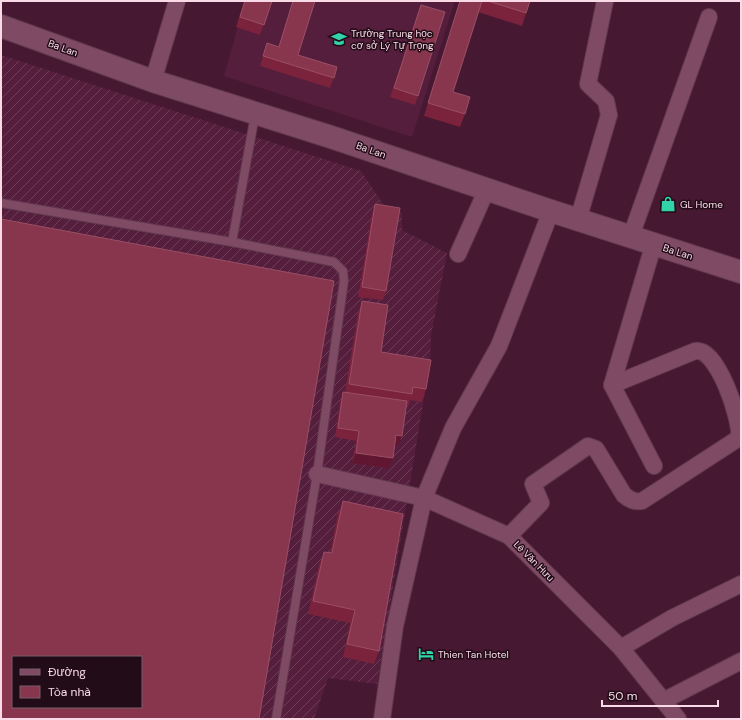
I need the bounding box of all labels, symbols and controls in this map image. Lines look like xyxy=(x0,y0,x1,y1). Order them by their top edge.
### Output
place label: Trường Trung học cơ sở Lý Tự Trọng xyxy=(351,27,434,52)
school or university icon: Trường Trung học cơ sở Lý Tự Trọng xyxy=(330,30,348,48)
street label: Ba Lan xyxy=(46,37,80,59)
street label: Ba Lan xyxy=(354,139,388,161)
shop icon: GL Home xyxy=(659,195,677,213)
place label: GL Home xyxy=(680,198,723,211)
street label: Ba Lan xyxy=(661,241,695,263)
street label: Lê Văn Hưu xyxy=(511,538,557,584)
hotel icon: Thien Tan Hotel xyxy=(417,645,435,663)
place label: Thien Tan Hotel xyxy=(438,648,509,661)
legend xyxy=(12,656,142,708)
text: Đường xyxy=(48,664,86,680)
scale bar xyxy=(602,682,718,708)
text: Tòa nhà xyxy=(48,684,91,700)
text: 50 m xyxy=(608,688,637,704)

